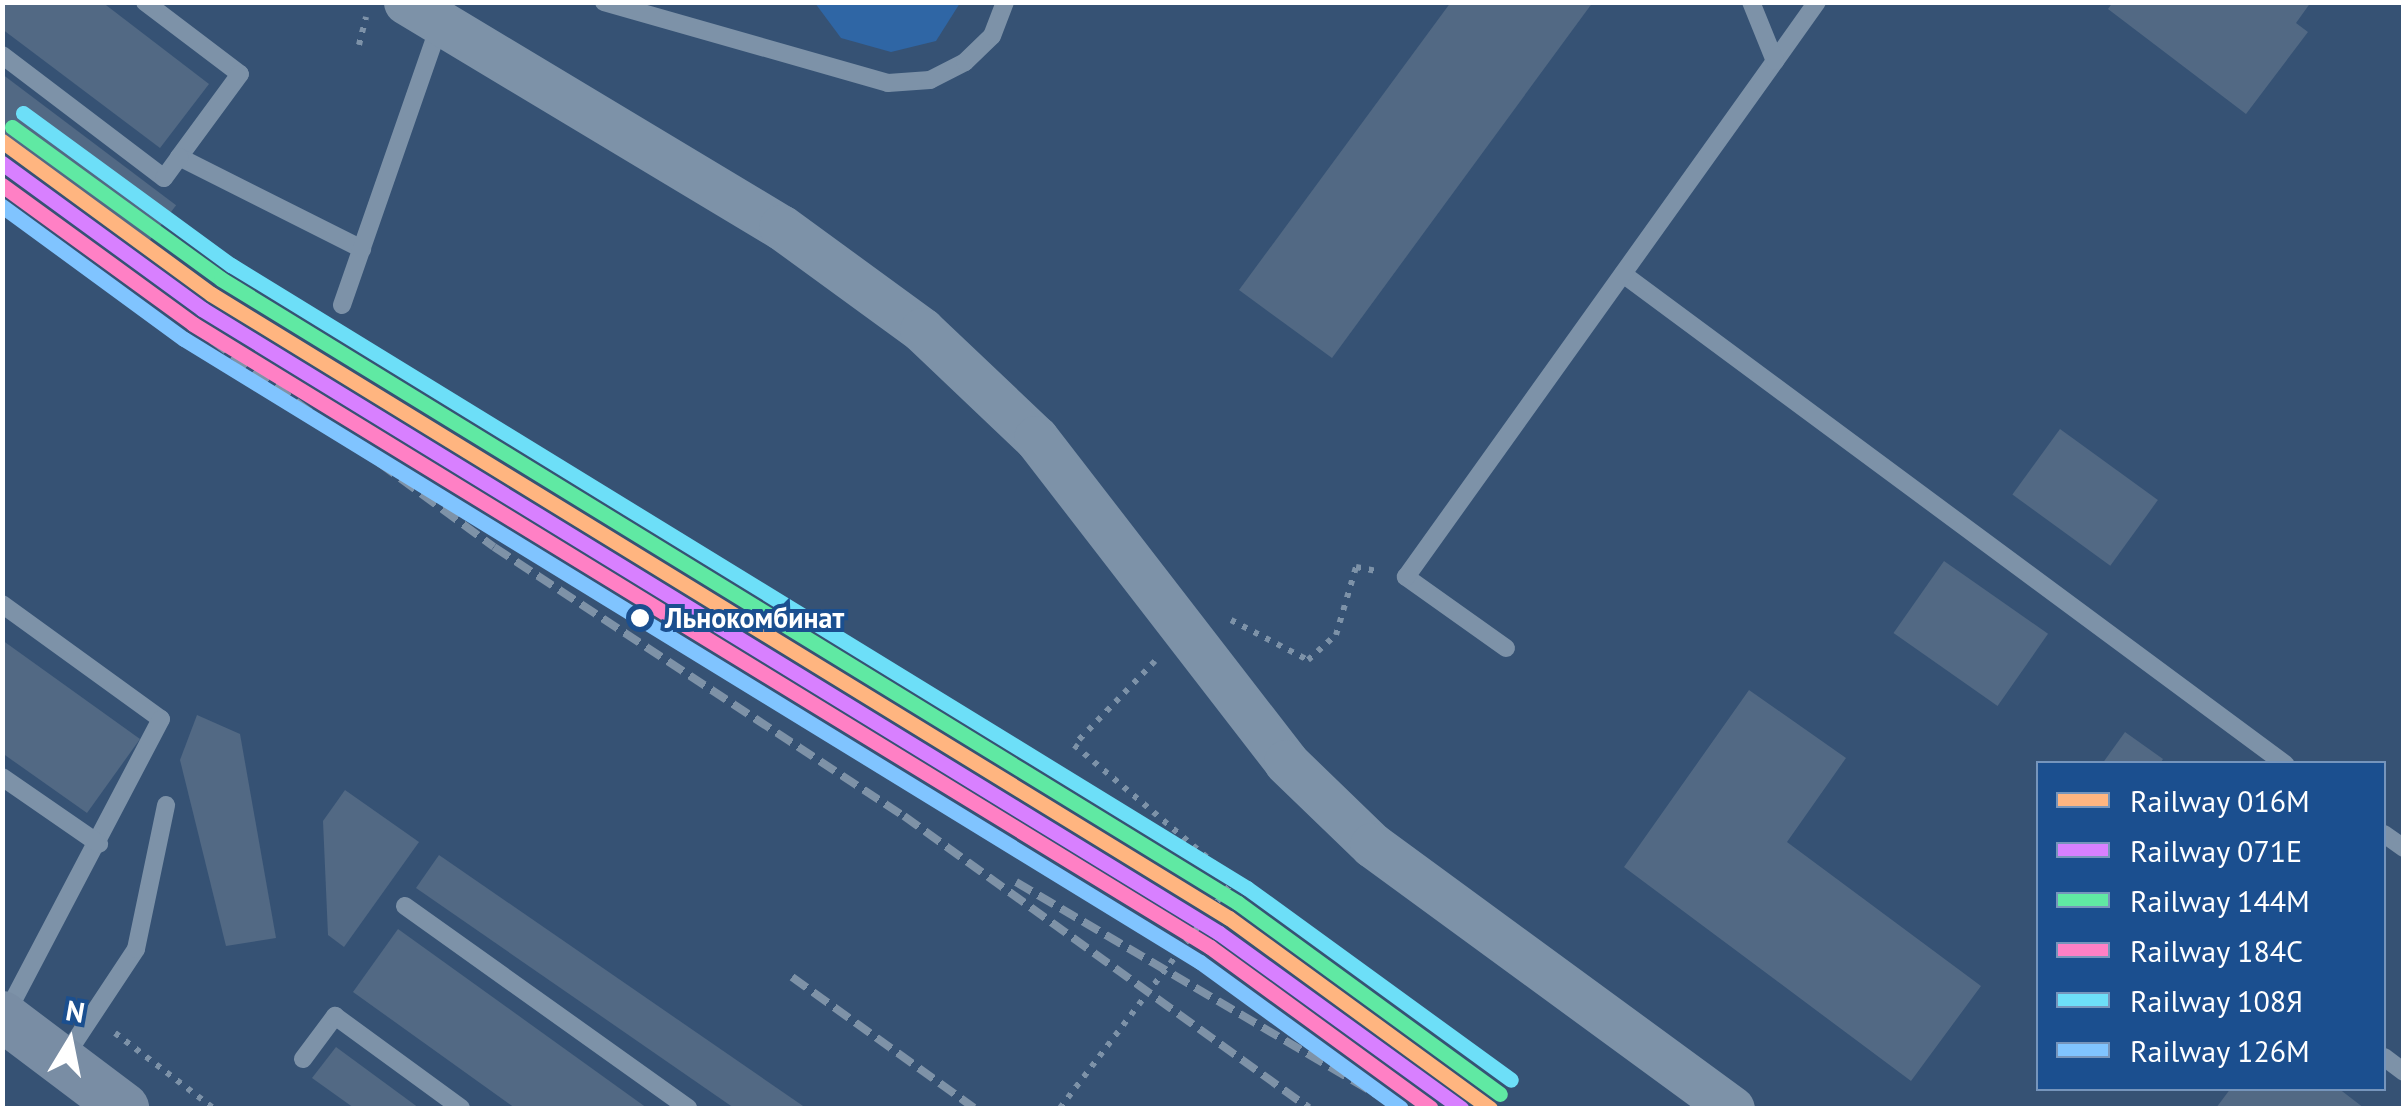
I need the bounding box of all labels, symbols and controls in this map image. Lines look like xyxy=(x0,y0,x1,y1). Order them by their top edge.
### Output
place label: Льнокомбинат xyxy=(665,601,844,635)
marker: Льнокомбинат xyxy=(624,602,656,634)
legend xyxy=(2036,761,2386,1091)
text: Railway 016М xyxy=(2130,781,2310,820)
text: Railway 071Е xyxy=(2130,831,2302,870)
text: Railway 144М xyxy=(2130,881,2310,920)
text: Railway 184С xyxy=(2130,931,2303,970)
text: Railway 108Я xyxy=(2130,981,2303,1020)
north arrow xyxy=(20,991,120,1091)
text: N xyxy=(63,991,88,1031)
text: Railway 126М xyxy=(2130,1031,2310,1070)

